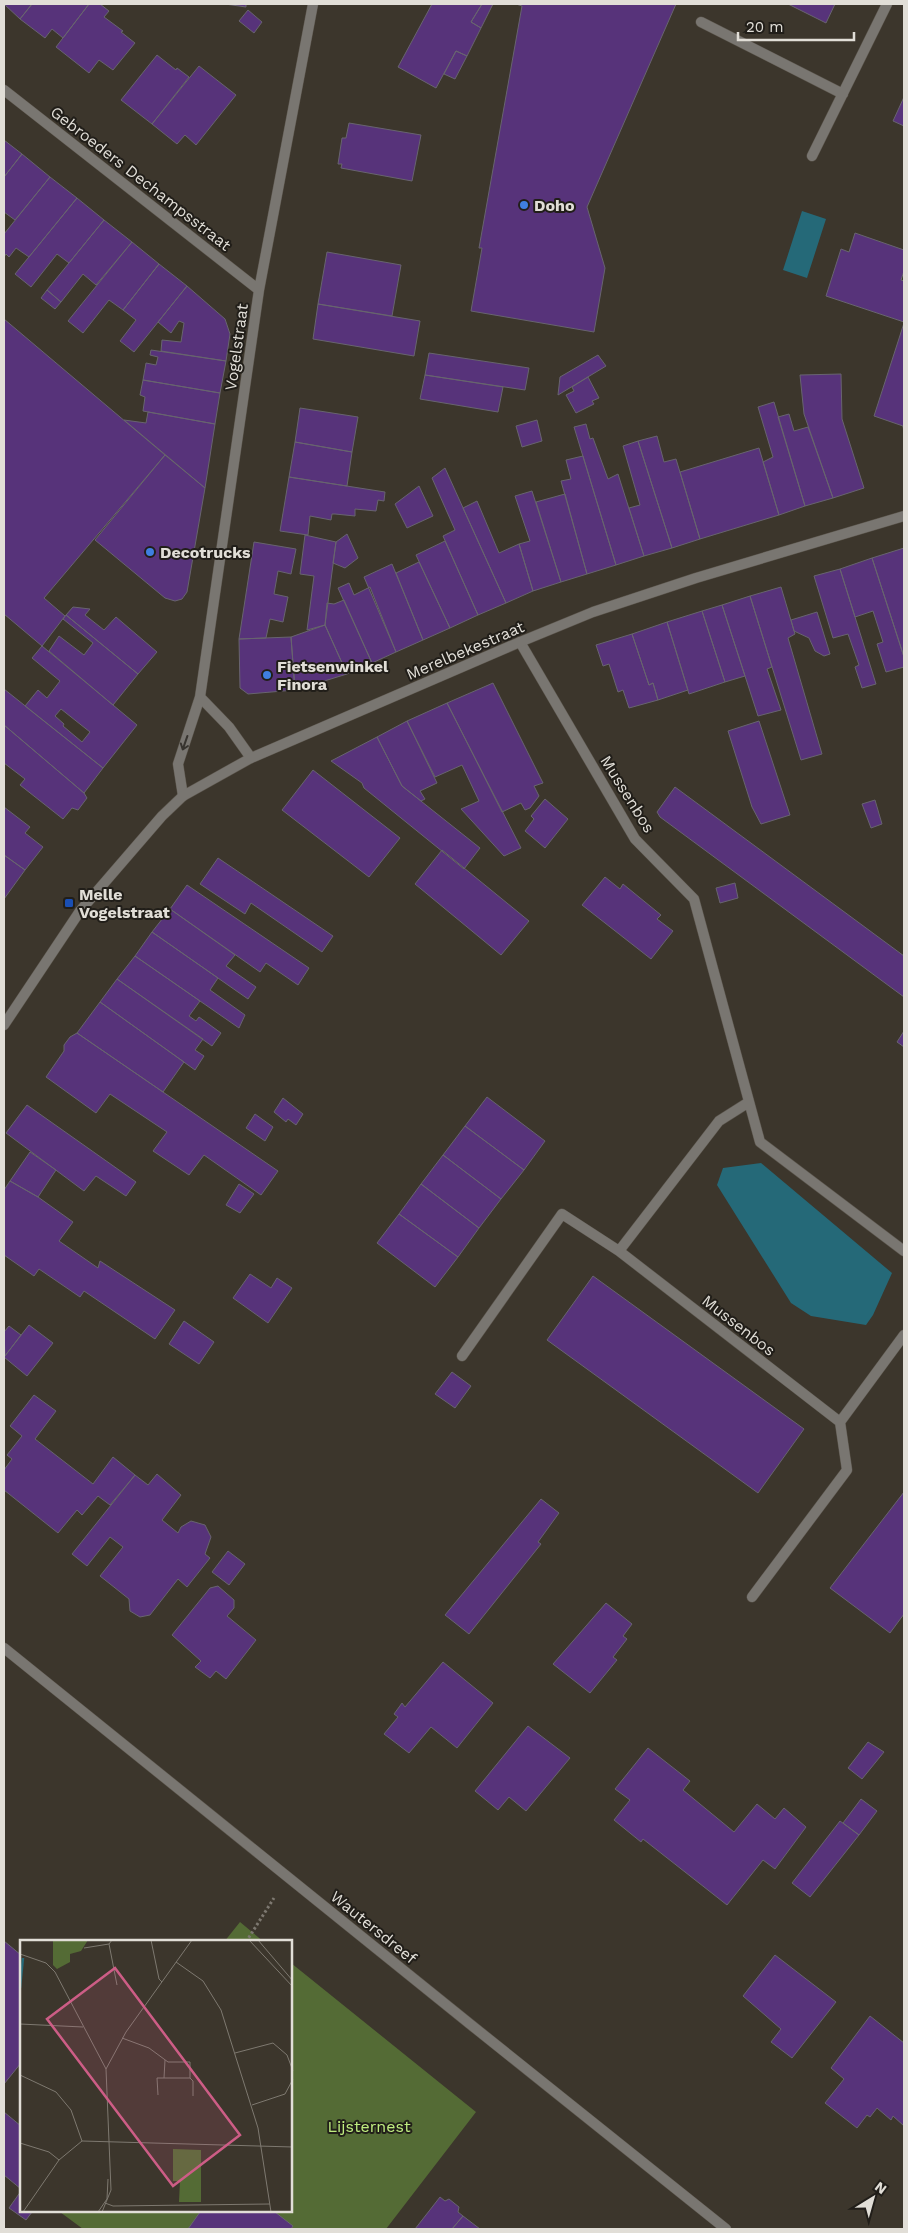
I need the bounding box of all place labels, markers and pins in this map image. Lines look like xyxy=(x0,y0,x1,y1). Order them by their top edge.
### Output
place label: Doho xyxy=(534,196,575,215)
marker: Doho xyxy=(518,199,530,211)
place label: Decotrucks xyxy=(160,543,251,562)
marker: Decotrucks xyxy=(144,546,156,558)
place label: Fietsenwinkel Finora xyxy=(277,657,389,694)
marker: Fietsenwinkel Finora xyxy=(261,669,273,681)
place label: Melle Vogelstraat xyxy=(79,885,170,922)
marker: Melle Vogelstraat xyxy=(63,897,75,909)

